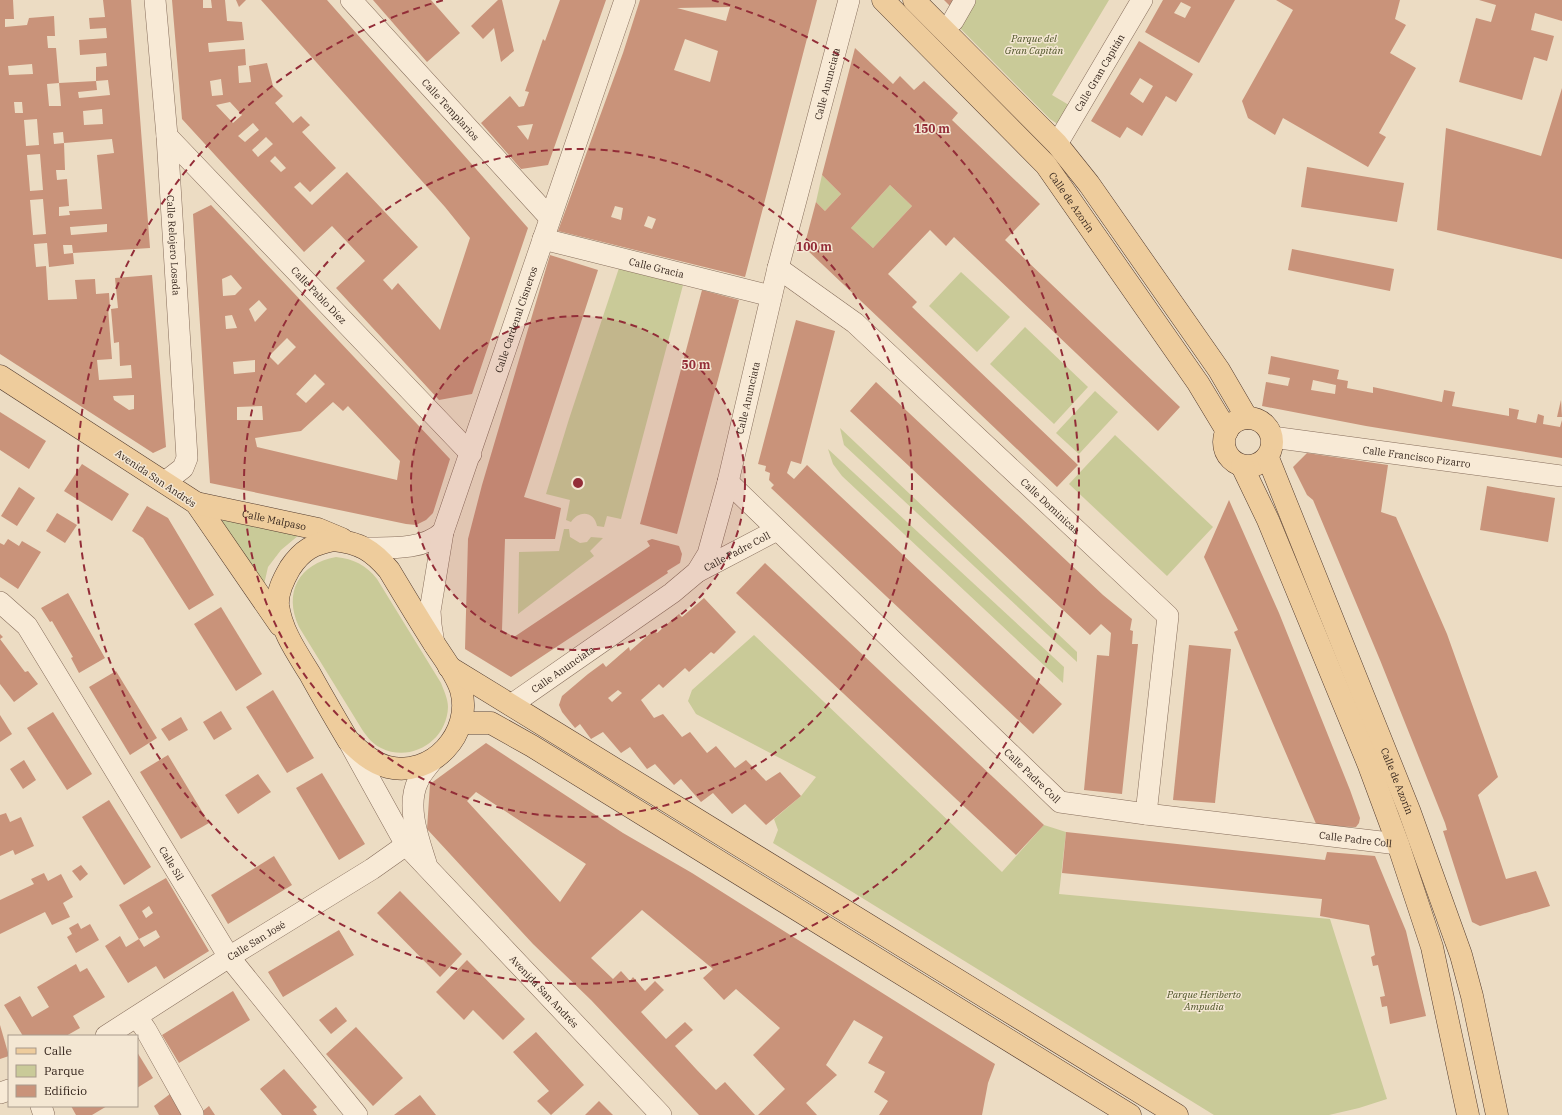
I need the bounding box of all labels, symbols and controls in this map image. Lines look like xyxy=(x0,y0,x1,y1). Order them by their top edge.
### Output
street label: Calle Gran Capitán xyxy=(1072,31,1128,114)
park label: Parque del Gran Capitán xyxy=(1005,32,1064,57)
street label: Calle Anunciata xyxy=(812,46,843,121)
street label: Calle Templarios xyxy=(419,76,482,143)
text: 150 m xyxy=(914,121,950,136)
street label: Calle de Azorín xyxy=(1046,169,1097,236)
street label: Calle Relojero Losada xyxy=(164,195,183,296)
text: 100 m xyxy=(796,239,832,254)
street label: Calle Gracia xyxy=(627,255,686,281)
street label: Calle Pablo Díez xyxy=(288,264,349,327)
street label: Calle Cardenal Cisneros xyxy=(492,264,540,375)
text: 50 m xyxy=(682,357,711,372)
street label: Calle Anunciata xyxy=(733,360,763,436)
street label: Calle Francisco Pizarro xyxy=(1362,443,1472,471)
street label: Avenida San Andrés xyxy=(113,447,199,510)
street label: Calle Dominicas xyxy=(1018,475,1082,537)
centre of rings xyxy=(571,476,585,490)
street label: Calle Malpaso xyxy=(241,507,308,533)
street label: Calle Padre Coll xyxy=(702,529,773,574)
street label: Calle Anunciata xyxy=(529,643,598,696)
street label: Calle Padre Coll xyxy=(1001,746,1063,806)
street label: Calle de Azorín xyxy=(1378,746,1416,817)
street label: Calle Padre Coll xyxy=(1318,829,1393,850)
street label: Calle Sil xyxy=(156,844,187,883)
street label: Calle San José xyxy=(225,918,288,964)
street label: Avenida San Andrés xyxy=(507,953,581,1031)
park label: Parque Heriberto Ampudia xyxy=(1166,988,1241,1013)
legend xyxy=(8,1035,138,1107)
text: Calle xyxy=(44,1043,72,1058)
text: Parque xyxy=(44,1063,84,1078)
text: Edificio xyxy=(44,1083,87,1098)

